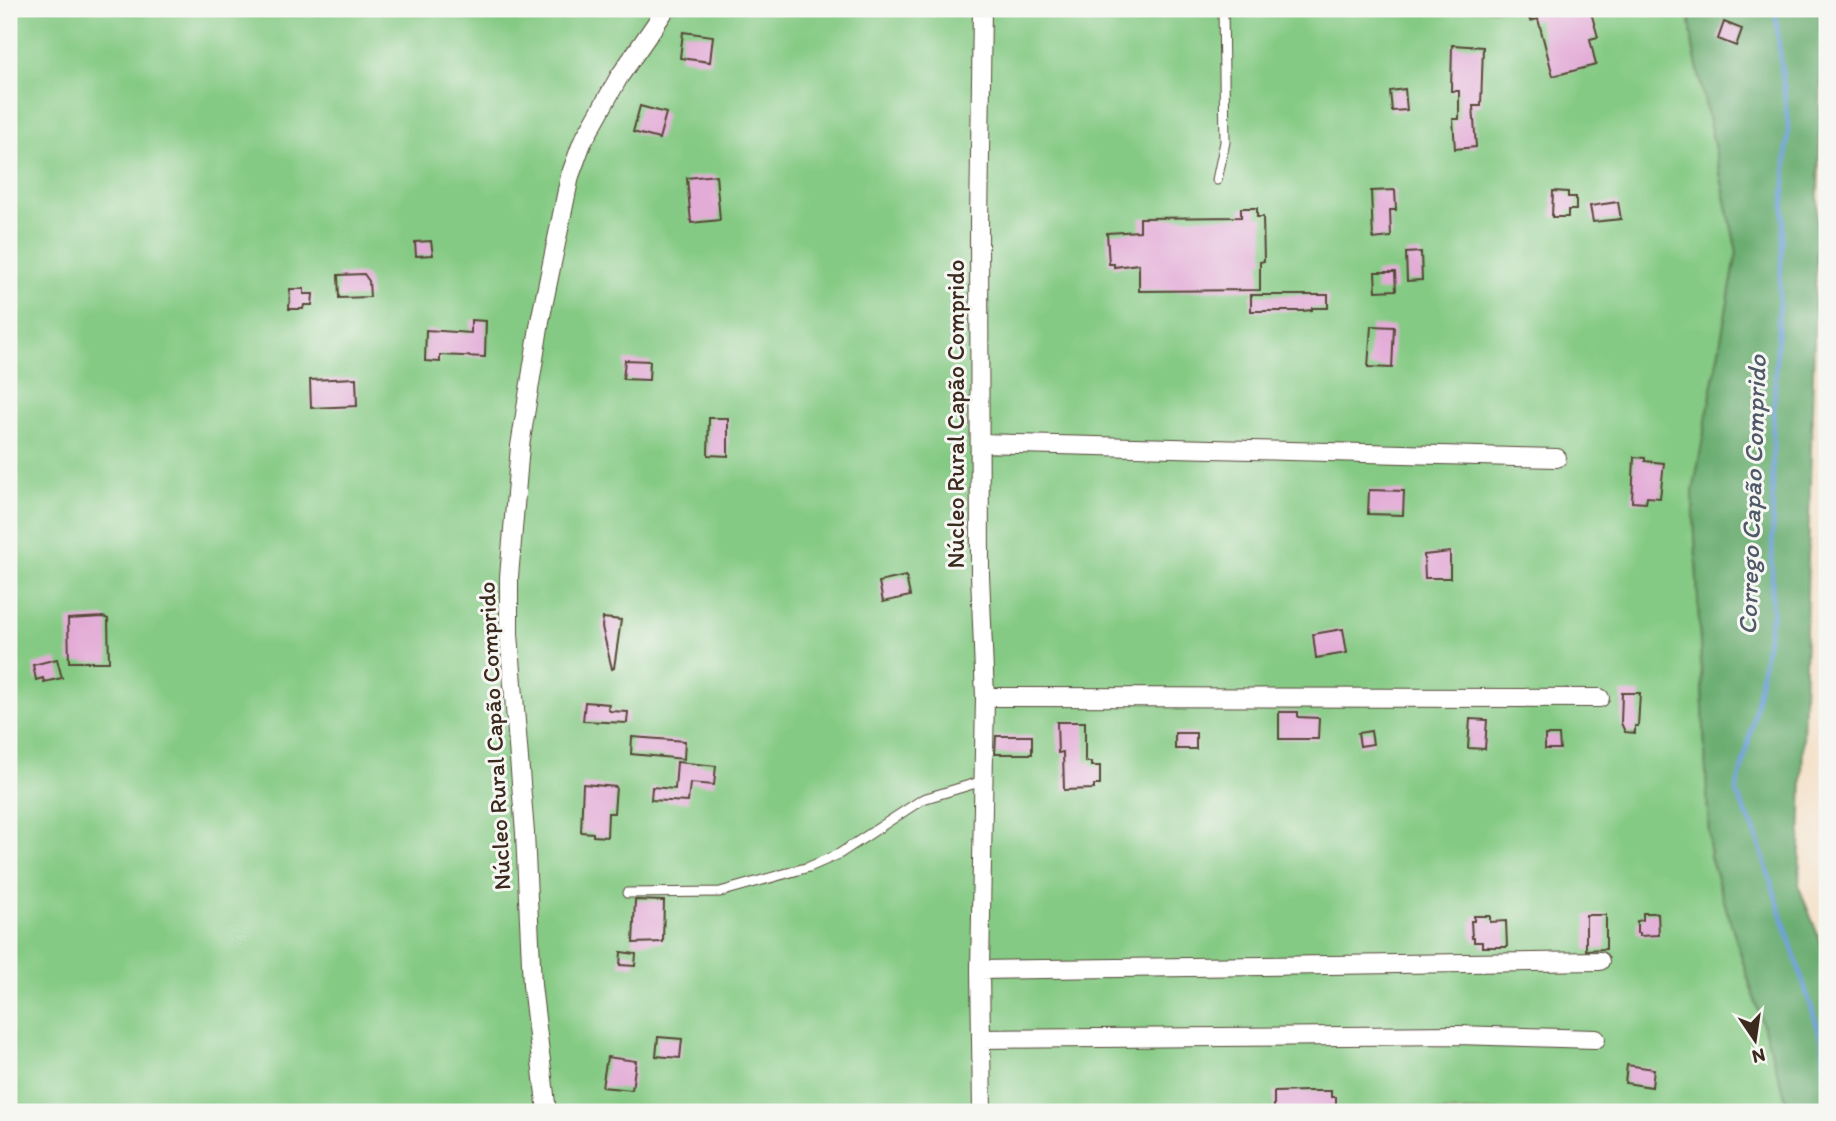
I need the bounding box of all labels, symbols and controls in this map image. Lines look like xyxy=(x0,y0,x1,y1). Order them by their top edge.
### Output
street label: Núcleo Rural Capão Comprido xyxy=(941,260,970,568)
water label: Corrego Capão Comprido xyxy=(1731,354,1773,636)
street label: Núcleo Rural Capão Comprido xyxy=(471,581,517,891)
north arrow xyxy=(1720,1006,1790,1076)
text: N xyxy=(1750,1043,1768,1069)

